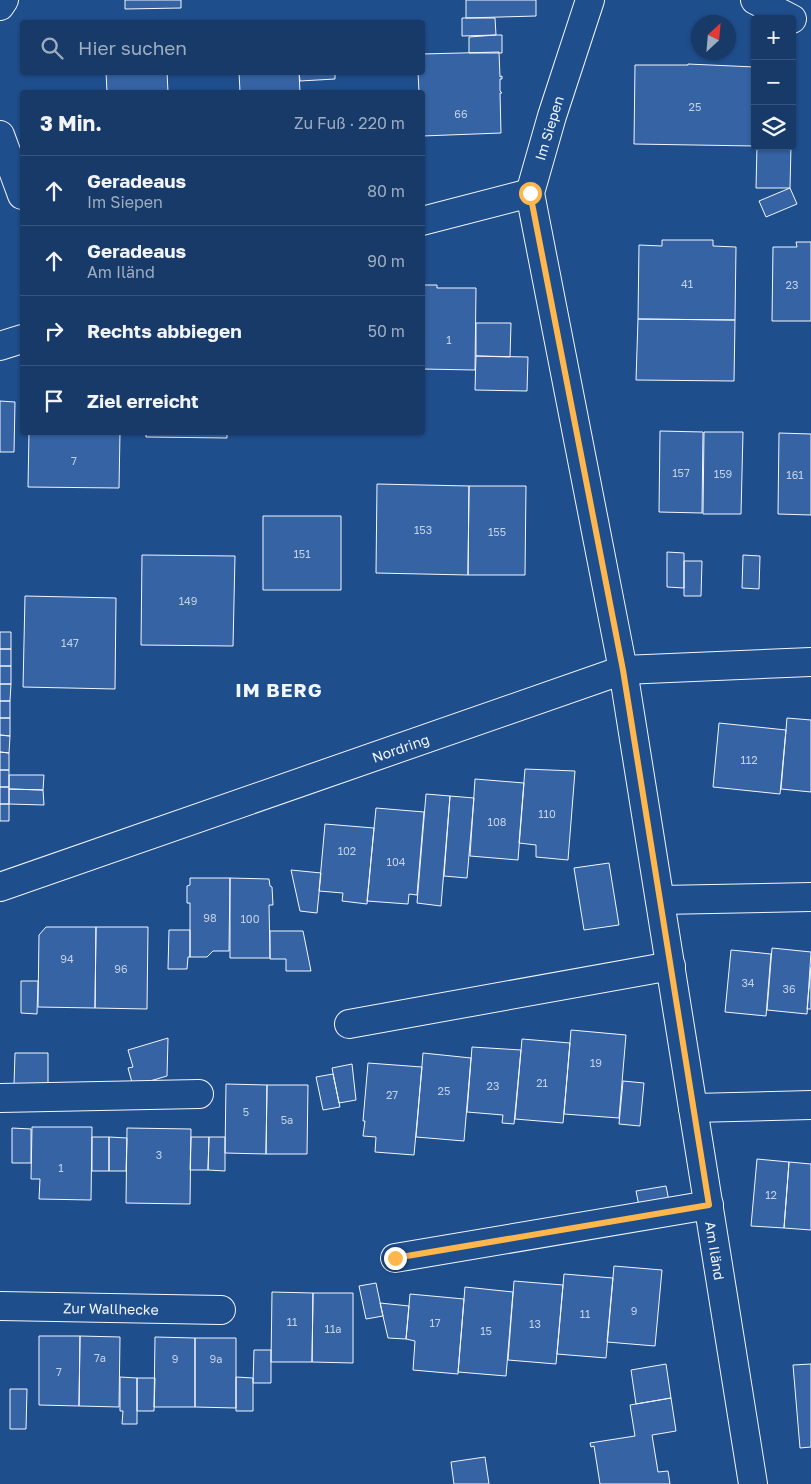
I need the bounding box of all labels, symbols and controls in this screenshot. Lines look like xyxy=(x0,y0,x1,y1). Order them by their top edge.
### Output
north arrow xyxy=(691,15,736,60)
map controls xyxy=(751,15,796,150)
button: + xyxy=(751,15,796,60)
search box xyxy=(20,20,425,75)
icon: search xyxy=(38,34,66,62)
text: Hier suchen xyxy=(78,36,187,59)
button: − xyxy=(751,60,796,105)
street label: Im Siepen xyxy=(531,94,567,162)
house number: 25 xyxy=(689,100,701,113)
button: layers xyxy=(751,105,796,150)
house number: 66 xyxy=(454,107,468,120)
text: 3 Min. xyxy=(40,110,102,136)
text: Zu Fuß · 220 m xyxy=(294,113,405,133)
text: Geradeaus xyxy=(87,169,186,192)
icon: ahead xyxy=(40,177,68,205)
text: 80 m xyxy=(367,181,405,201)
route start xyxy=(519,182,542,205)
text: Im Siepen xyxy=(87,192,163,212)
text: Geradeaus xyxy=(87,239,186,262)
icon: ahead xyxy=(40,247,68,275)
text: 90 m xyxy=(367,251,405,271)
text: Am Iländ xyxy=(87,262,155,282)
house number: 41 xyxy=(681,277,693,290)
house number: 23 xyxy=(786,278,798,291)
icon: right xyxy=(40,317,68,345)
text: Rechts abbiegen xyxy=(87,319,242,342)
text: 50 m xyxy=(368,321,405,341)
house number: 1 xyxy=(446,333,452,346)
icon: arrive xyxy=(40,387,68,415)
text: Ziel erreicht xyxy=(87,389,199,412)
house number: 7 xyxy=(71,454,77,467)
house number: 157 xyxy=(672,466,690,479)
house number: 159 xyxy=(714,467,732,480)
house number: 161 xyxy=(786,468,804,481)
house number: 153 xyxy=(414,523,432,536)
house number: 155 xyxy=(488,525,506,538)
house number: 151 xyxy=(293,547,311,560)
house number: 149 xyxy=(179,594,197,607)
house number: 147 xyxy=(61,636,79,649)
district label: IM BERG xyxy=(235,678,323,701)
street label: Nordring xyxy=(370,730,431,765)
house number: 112 xyxy=(740,753,758,766)
house number: 110 xyxy=(538,807,556,820)
house number: 108 xyxy=(488,815,507,828)
house number: 102 xyxy=(338,844,356,857)
house number: 104 xyxy=(387,855,406,868)
house number: 98 xyxy=(203,911,217,924)
house number: 100 xyxy=(241,912,260,925)
house number: 94 xyxy=(60,952,74,965)
house number: 96 xyxy=(114,962,128,975)
house number: 34 xyxy=(741,976,755,989)
house number: 36 xyxy=(782,982,796,995)
house number: 19 xyxy=(590,1056,602,1069)
house number: 21 xyxy=(536,1076,548,1089)
house number: 23 xyxy=(487,1079,499,1092)
house number: 25 xyxy=(438,1084,450,1097)
house number: 27 xyxy=(386,1088,398,1101)
house number: 5 xyxy=(243,1105,249,1118)
house number: 5a xyxy=(281,1113,293,1126)
house number: 3 xyxy=(156,1148,162,1161)
house number: 1 xyxy=(58,1161,64,1174)
house number: 12 xyxy=(765,1188,777,1201)
street label: Am Iländ xyxy=(703,1220,729,1281)
route end xyxy=(384,1247,407,1270)
street label: Zur Wallhecke xyxy=(63,1299,159,1317)
house number: 9 xyxy=(631,1304,637,1317)
house number: 11 xyxy=(580,1307,590,1320)
house number: 11 xyxy=(287,1315,297,1328)
house number: 17 xyxy=(429,1316,441,1329)
house number: 13 xyxy=(529,1317,541,1330)
house number: 11a xyxy=(325,1322,341,1335)
house number: 15 xyxy=(480,1324,492,1337)
house number: 7a xyxy=(94,1351,106,1364)
house number: 9 xyxy=(172,1352,178,1365)
house number: 9a xyxy=(210,1352,222,1365)
house number: 7 xyxy=(56,1365,62,1378)

